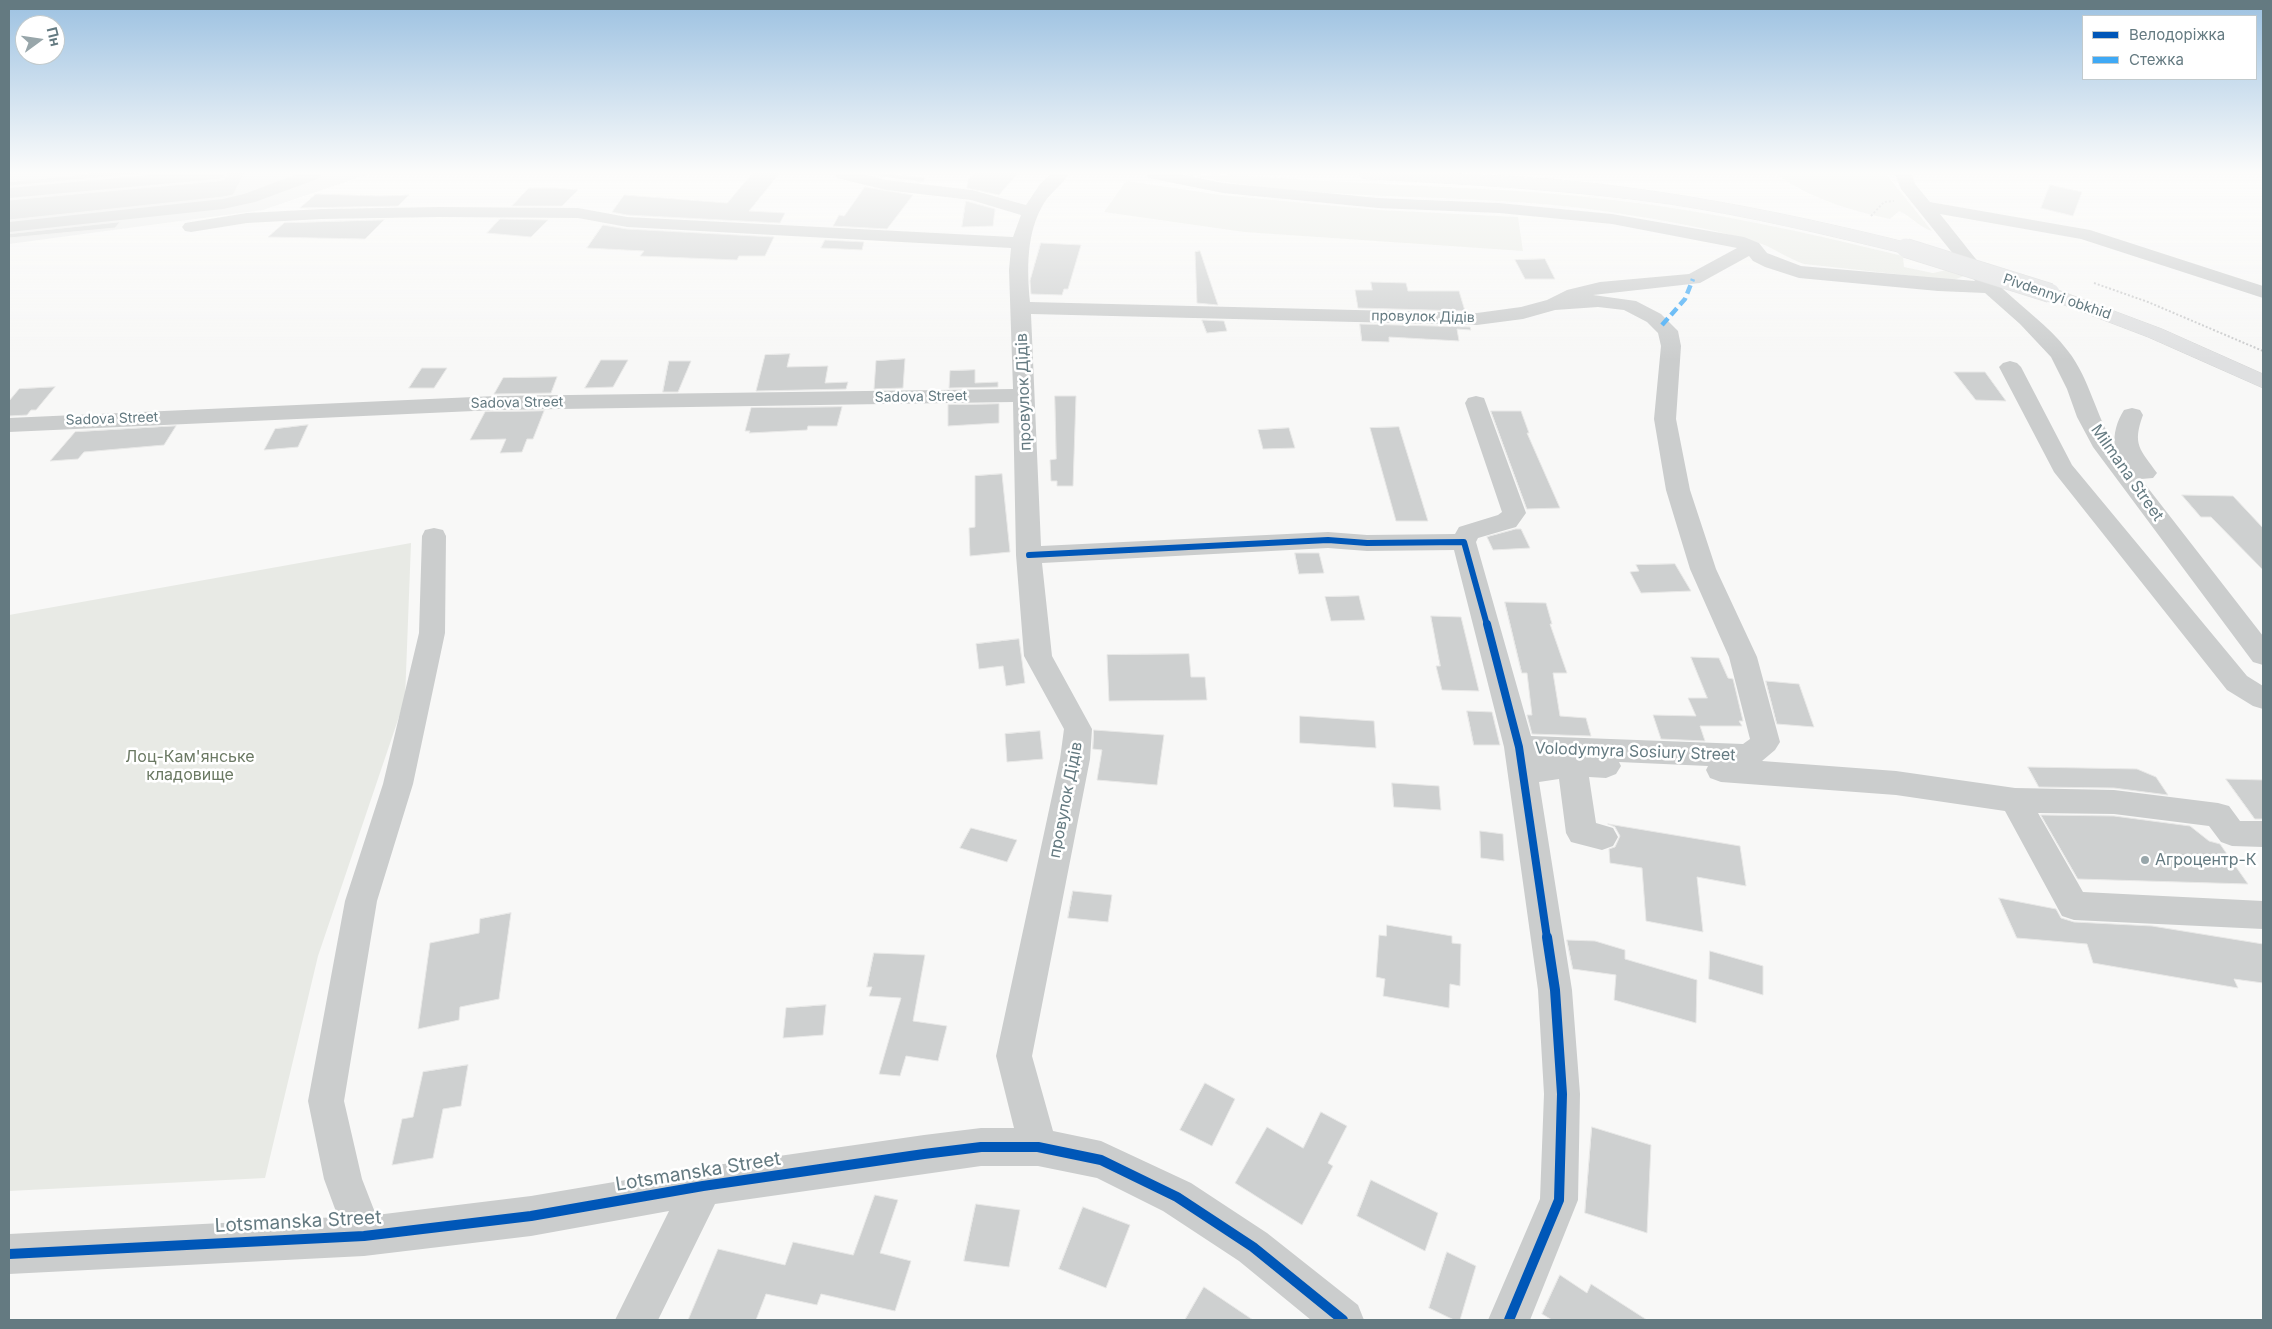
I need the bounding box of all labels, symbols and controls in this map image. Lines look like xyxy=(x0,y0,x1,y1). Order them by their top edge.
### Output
north arrow xyxy=(15,15,65,65)
legend xyxy=(2082,15,2257,80)
text: Пн xyxy=(44,25,65,48)
text: Велодоріжка xyxy=(2129,25,2225,44)
text: Стежка xyxy=(2129,50,2184,69)
street label: Pivdennyi obkhid xyxy=(2001,271,2113,323)
street label: провулок Дідів xyxy=(1371,308,1475,326)
street label: провулок Дідів xyxy=(1012,333,1036,451)
street label: Sadova Street xyxy=(875,388,967,406)
street label: Sadova Street xyxy=(471,394,563,412)
street label: Sadova Street xyxy=(65,409,159,429)
street label: Milmana Street xyxy=(2087,421,2167,525)
street label: Volodymyra Sosiury Street xyxy=(1534,739,1736,765)
street label: провулок Дідів xyxy=(1045,740,1087,860)
park label: Лоц-Кам'янcьке кладовище xyxy=(125,747,255,785)
place label: Агроцентр-К xyxy=(2155,850,2257,870)
marker: Агроцентр-К xyxy=(2139,854,2151,866)
street label: Lotsmanska Street xyxy=(614,1148,782,1196)
street label: Lotsmanska Street xyxy=(214,1206,382,1238)

